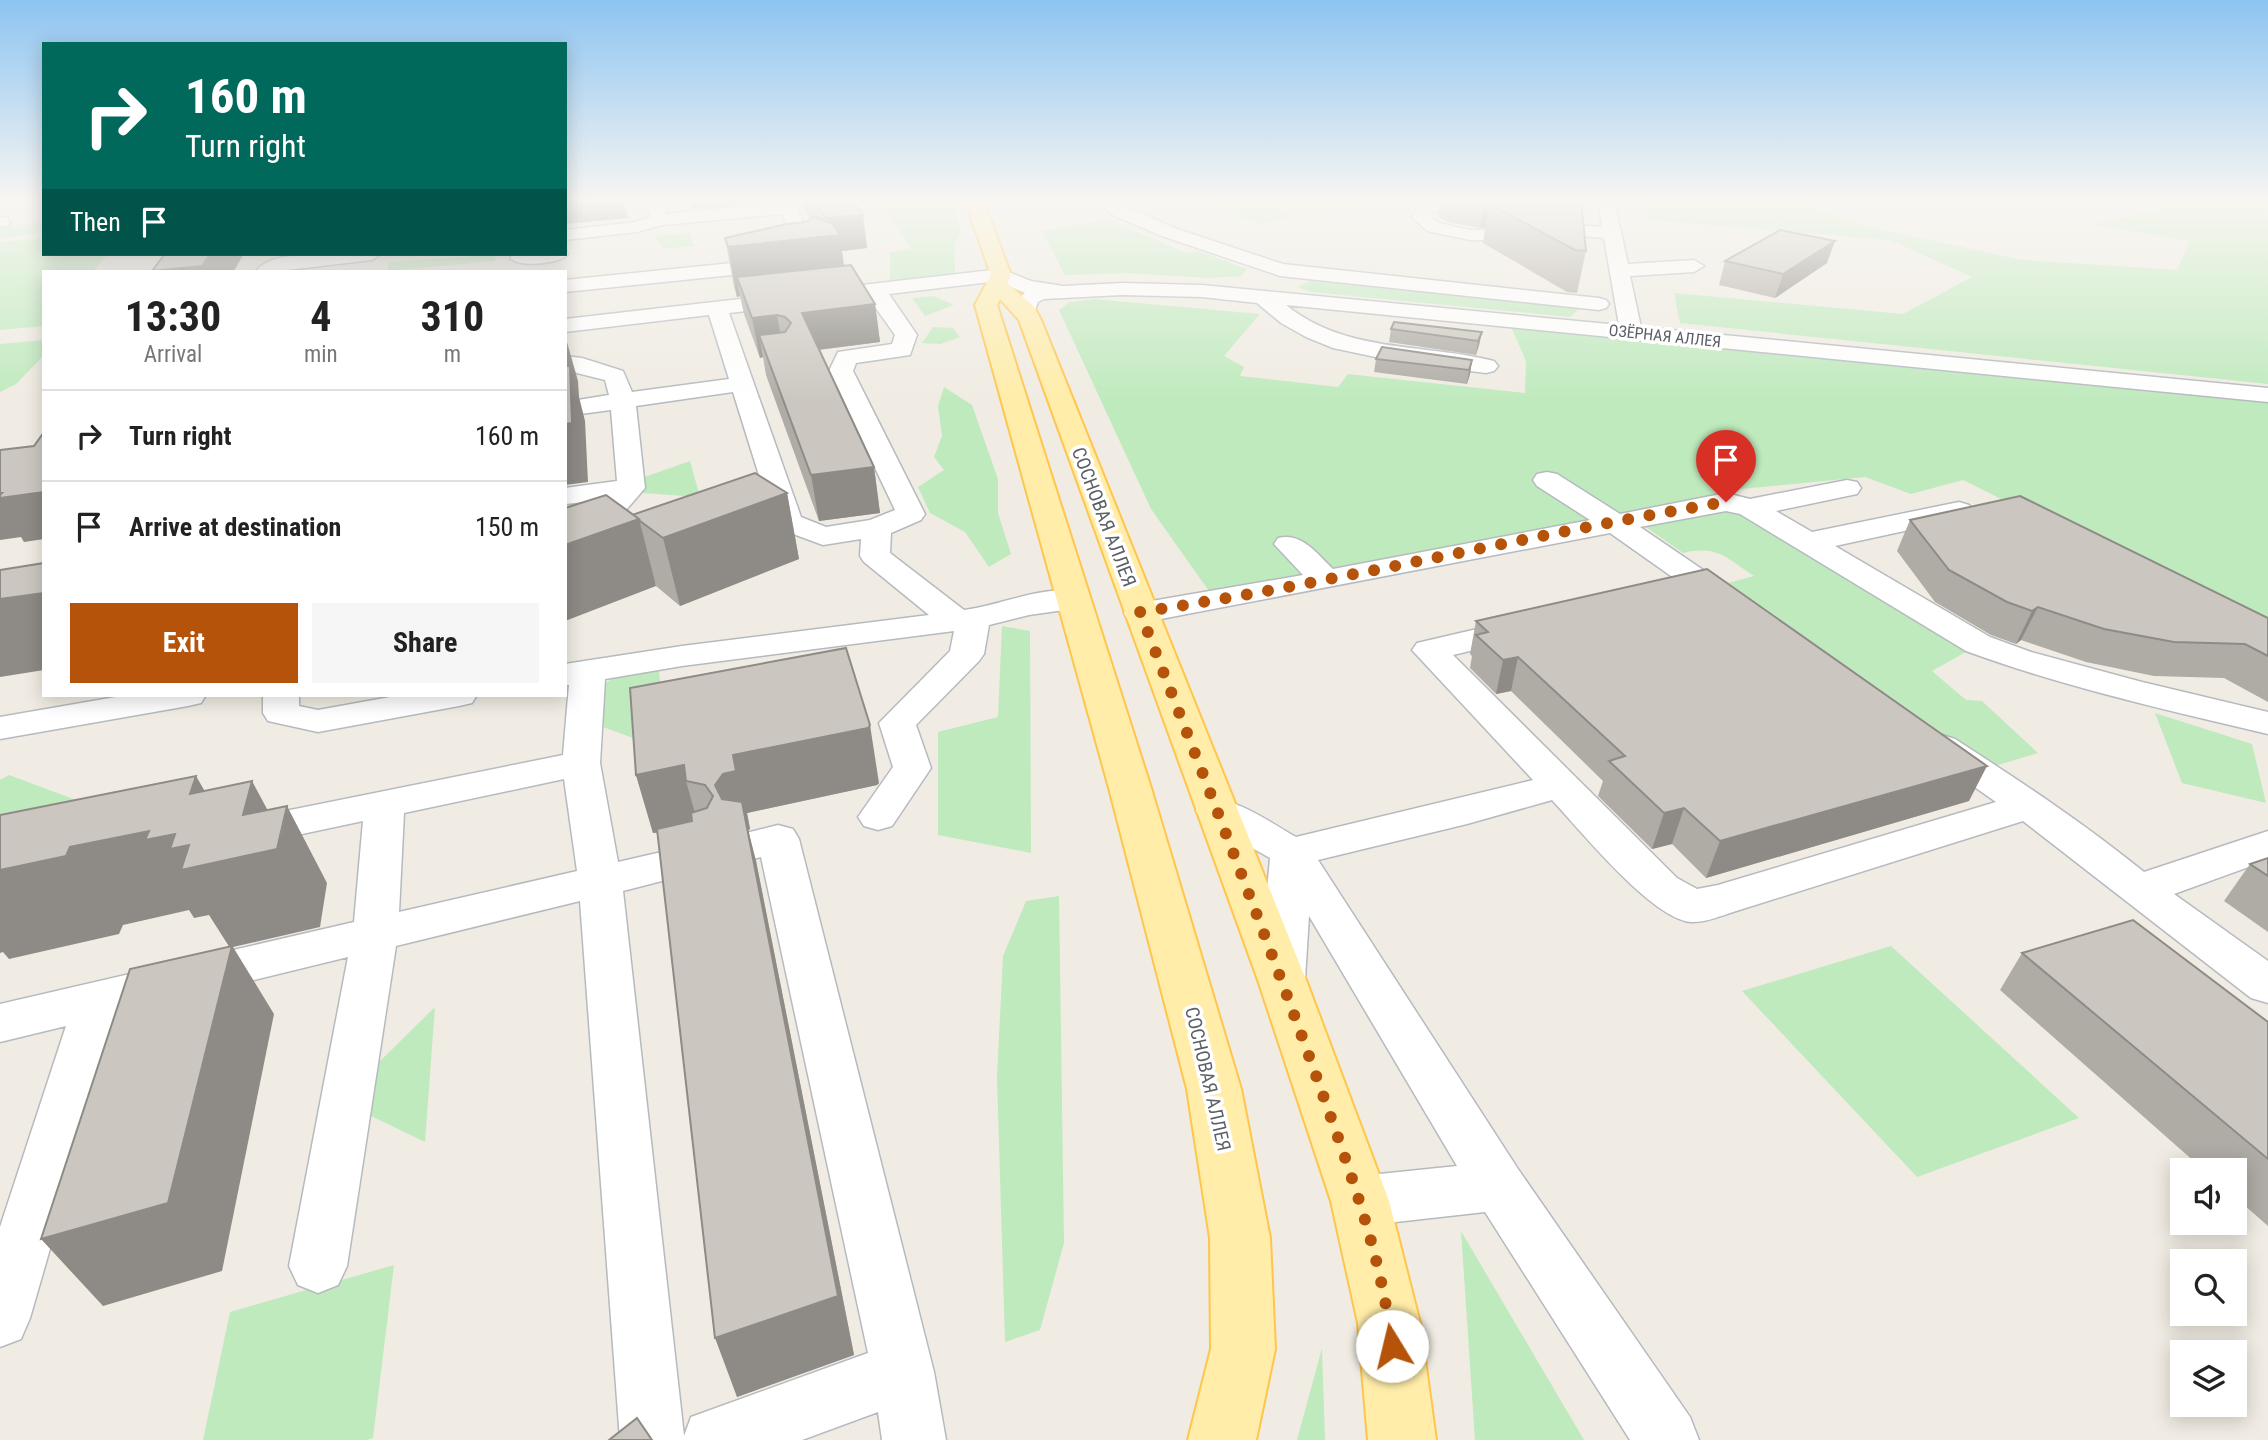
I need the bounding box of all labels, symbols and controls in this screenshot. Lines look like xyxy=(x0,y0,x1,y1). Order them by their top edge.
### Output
text: 160 m xyxy=(185,68,307,125)
icon: right xyxy=(70,70,161,161)
text: Turn right xyxy=(185,127,306,165)
icon: arrive xyxy=(135,203,173,241)
text: Then xyxy=(70,207,121,237)
text: 13:30 xyxy=(125,292,221,341)
text: 4 xyxy=(310,292,331,341)
text: 310 xyxy=(420,292,484,341)
street label: ОЗЁРНАЯ АЛЛЕЯ xyxy=(1608,321,1722,351)
text: Arrival xyxy=(144,341,202,368)
text: min xyxy=(304,341,338,368)
text: m xyxy=(444,341,461,368)
icon: right xyxy=(70,417,108,455)
text: Turn right xyxy=(129,421,231,451)
text: 160 m xyxy=(475,421,539,451)
pin xyxy=(1696,430,1756,502)
icon: arrive xyxy=(1707,441,1745,479)
street label: СОСНОВАЯ АЛЛЕЯ xyxy=(1067,444,1141,590)
icon: arrive xyxy=(70,508,108,546)
text: Arrive at destination xyxy=(129,512,341,542)
text: 150 m xyxy=(475,512,539,542)
button: Exit xyxy=(70,603,298,683)
button: Share xyxy=(312,603,539,683)
street label: СОСНОВАЯ АЛЛЕЯ xyxy=(1180,1005,1236,1153)
map controls xyxy=(2170,1158,2247,1417)
button: sound xyxy=(2170,1158,2247,1235)
button: search xyxy=(2170,1249,2247,1326)
position arrow xyxy=(1355,1309,1429,1383)
button: layers xyxy=(2170,1340,2247,1417)

